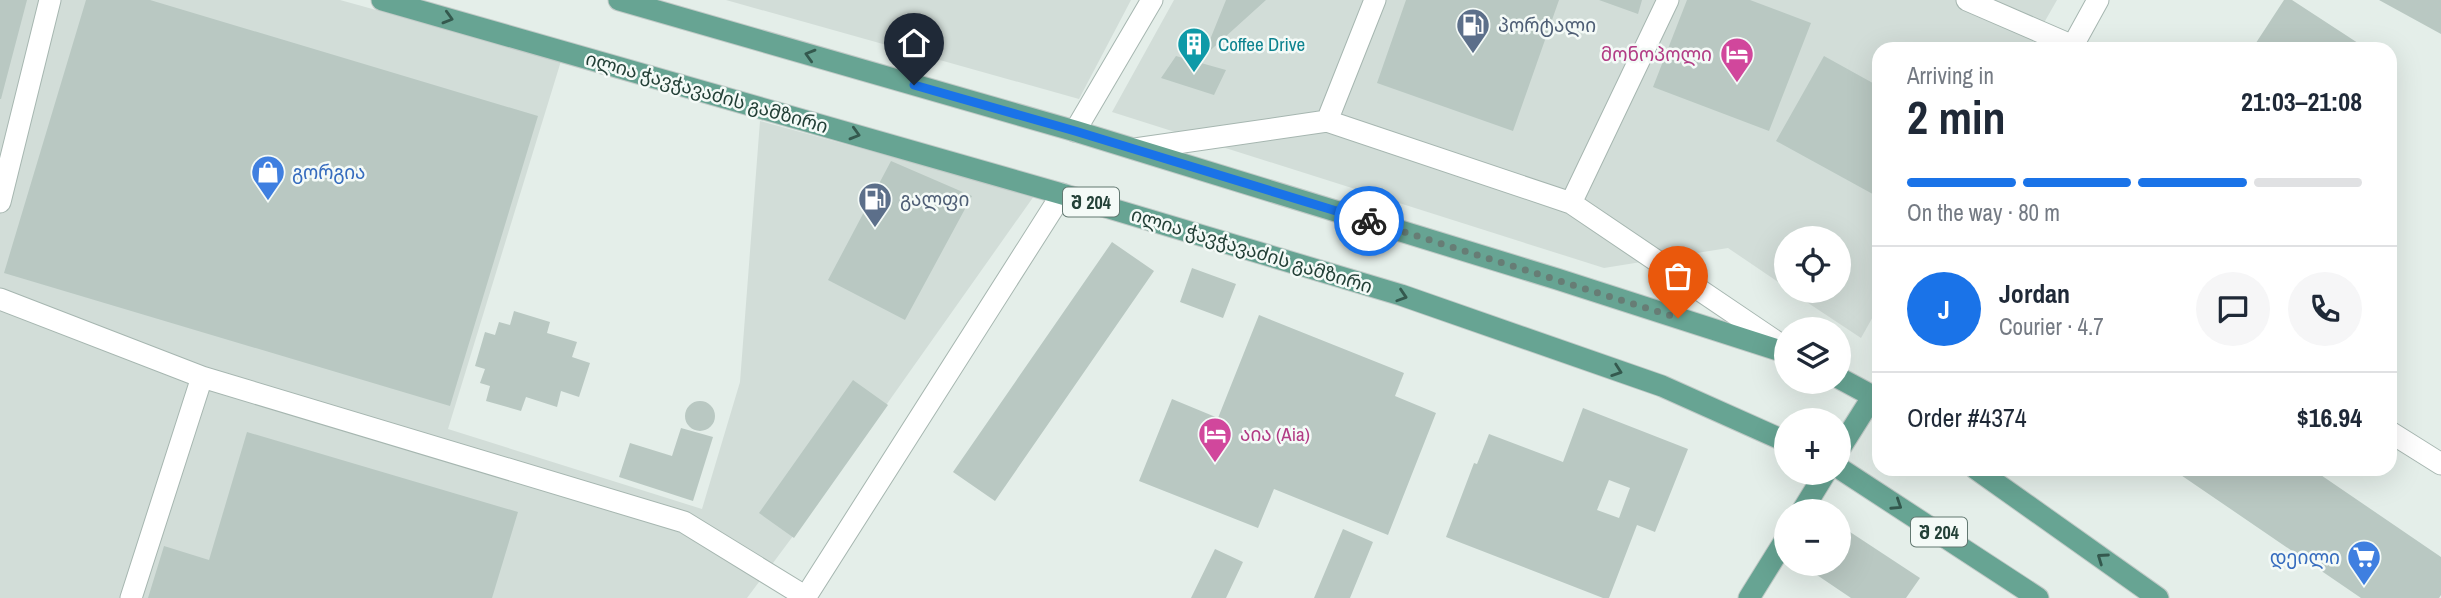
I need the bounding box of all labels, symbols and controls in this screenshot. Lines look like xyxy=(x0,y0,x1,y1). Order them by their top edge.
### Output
fuel station icon: პორტალი xyxy=(1454,6,1492,55)
one-way arrow xyxy=(442,10,454,25)
place label: პორტალი xyxy=(1498,12,1596,38)
pin xyxy=(884,13,944,85)
icon: home xyxy=(895,24,933,62)
building icon: Coffee Drive xyxy=(1175,25,1213,74)
place label: Coffee Drive xyxy=(1218,31,1305,57)
hotel icon: მონოპოლი xyxy=(1718,35,1756,84)
place label: მონოპოლი xyxy=(1601,41,1712,67)
street label: ილია ჭავჭავაძის გამზირი xyxy=(583,45,831,139)
one-way arrow xyxy=(805,49,817,63)
text: Arriving in xyxy=(1907,60,1994,91)
text: 21:03–21:08 xyxy=(2241,84,2362,119)
text: 2 min xyxy=(1907,86,2006,148)
one-way arrow xyxy=(849,126,861,141)
shop icon: გორგია xyxy=(249,153,287,202)
place label: გორგია xyxy=(292,159,366,185)
fuel station icon: გალფი xyxy=(856,180,894,229)
place label: გალფი xyxy=(900,186,969,212)
courier xyxy=(1334,186,1404,256)
road number: შ 204 xyxy=(1063,188,1119,216)
text: On the way · 80 m xyxy=(1907,197,2060,228)
street label: ილია ჭავჭავაძის გამზირი xyxy=(1128,201,1376,299)
icon: bike xyxy=(1350,202,1388,240)
map controls xyxy=(1774,226,1851,576)
button: locate xyxy=(1774,226,1851,303)
pin xyxy=(1648,246,1708,318)
icon: bag xyxy=(1659,257,1697,295)
button: chat xyxy=(2196,272,2270,346)
button: phone xyxy=(2288,272,2362,346)
text: Jordan xyxy=(1999,276,2070,311)
one-way arrow xyxy=(1396,288,1408,302)
text: J xyxy=(1938,292,1950,327)
text: Courier · 4.7 xyxy=(1999,311,2104,342)
button: layers xyxy=(1774,317,1851,394)
one-way arrow xyxy=(1611,363,1623,377)
text: Order #4374 xyxy=(1907,400,2027,435)
text: $16.94 xyxy=(2297,400,2362,435)
button: + xyxy=(1774,408,1851,485)
hotel icon: აია (Aia) xyxy=(1196,415,1234,464)
place label: აია (Aia) xyxy=(1240,421,1310,447)
one-way arrow xyxy=(1889,496,1902,509)
button: − xyxy=(1774,499,1851,576)
road number: შ 204 xyxy=(1911,518,1967,546)
supermarket icon: დეილი xyxy=(2345,538,2383,587)
place label: დეილი xyxy=(2270,544,2340,570)
one-way arrow xyxy=(2097,554,2110,567)

